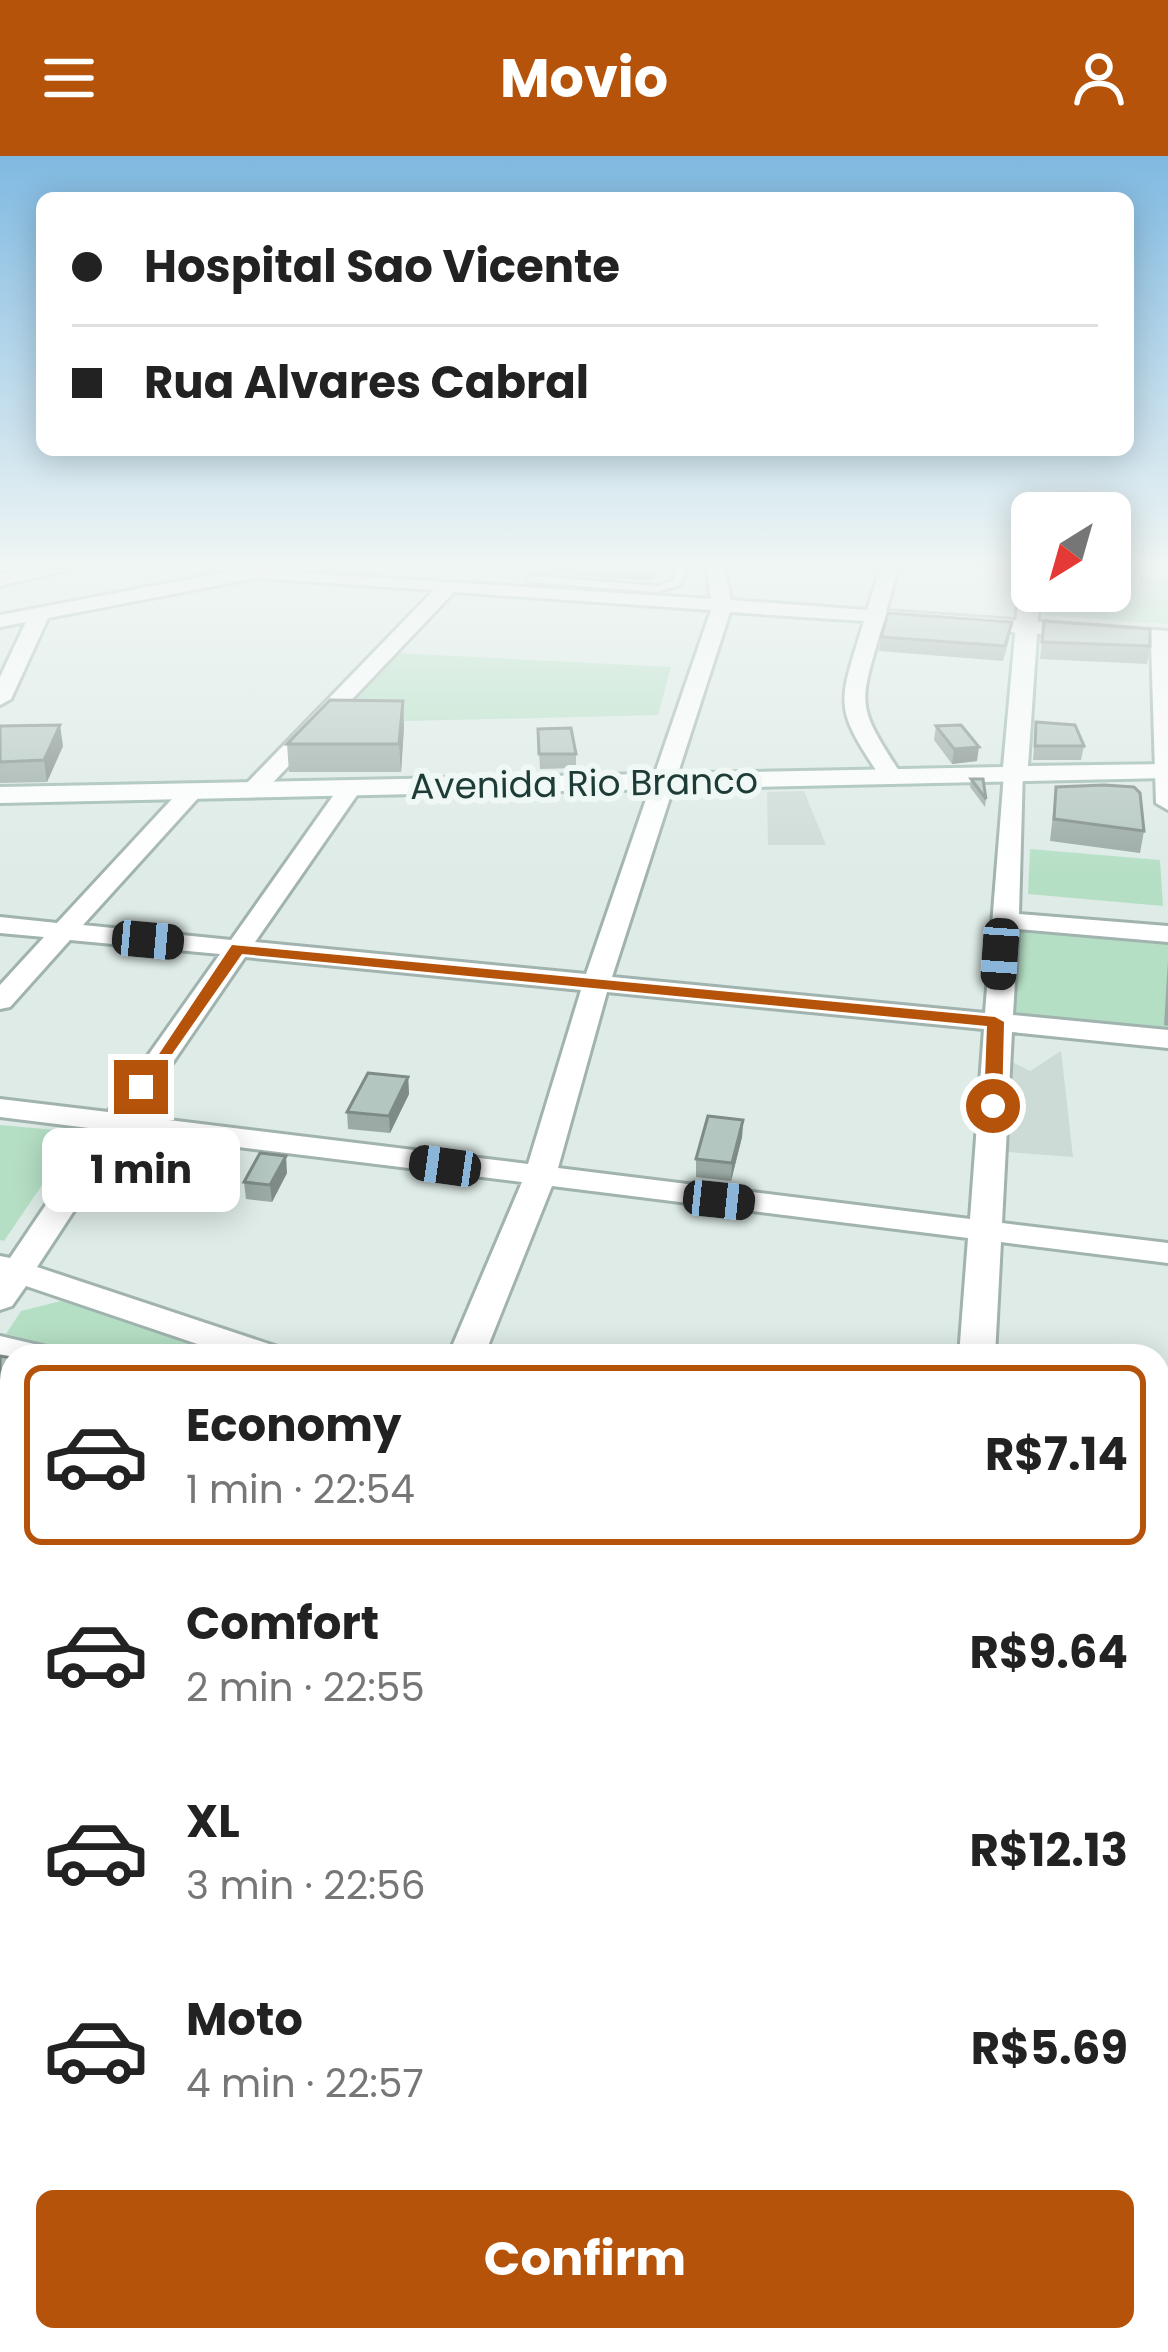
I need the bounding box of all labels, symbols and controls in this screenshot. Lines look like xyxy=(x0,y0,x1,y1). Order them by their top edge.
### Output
text: Movio xyxy=(500,40,668,116)
icon: menu xyxy=(36,45,102,111)
icon: person xyxy=(1066,45,1132,111)
text: Hospital Sao Vicente xyxy=(144,235,620,298)
text: Rua Alvares Cabral xyxy=(144,351,589,414)
north arrow xyxy=(1011,492,1131,612)
map controls xyxy=(1011,492,1131,612)
street label: Avenida Rio Branco xyxy=(410,755,758,812)
car xyxy=(980,917,1020,991)
car xyxy=(111,919,185,961)
route end xyxy=(114,1060,168,1114)
route start xyxy=(966,1079,1020,1133)
callout: 1 min xyxy=(42,1129,240,1213)
text: 1 min xyxy=(90,1142,192,1197)
car xyxy=(407,1143,483,1189)
car xyxy=(681,1178,757,1222)
text: Economy xyxy=(186,1394,401,1457)
icon: car xyxy=(42,1401,150,1509)
text: R$7.14 xyxy=(985,1423,1128,1486)
text: 1 min · 22:54 xyxy=(186,1462,415,1517)
text: Comfort xyxy=(186,1592,379,1655)
icon: car xyxy=(42,1599,150,1707)
text: R$9.64 xyxy=(970,1621,1128,1684)
text: 2 min · 22:55 xyxy=(186,1660,425,1715)
text: XL xyxy=(186,1790,240,1853)
icon: car xyxy=(42,1797,150,1905)
text: R$12.13 xyxy=(970,1819,1128,1882)
text: 3 min · 22:56 xyxy=(186,1858,426,1913)
text: Moto xyxy=(186,1988,303,2051)
icon: car xyxy=(42,1995,150,2103)
text: R$5.69 xyxy=(971,2017,1128,2080)
text: 4 min · 22:57 xyxy=(186,2056,424,2111)
button: Confirm xyxy=(36,2190,1134,2328)

